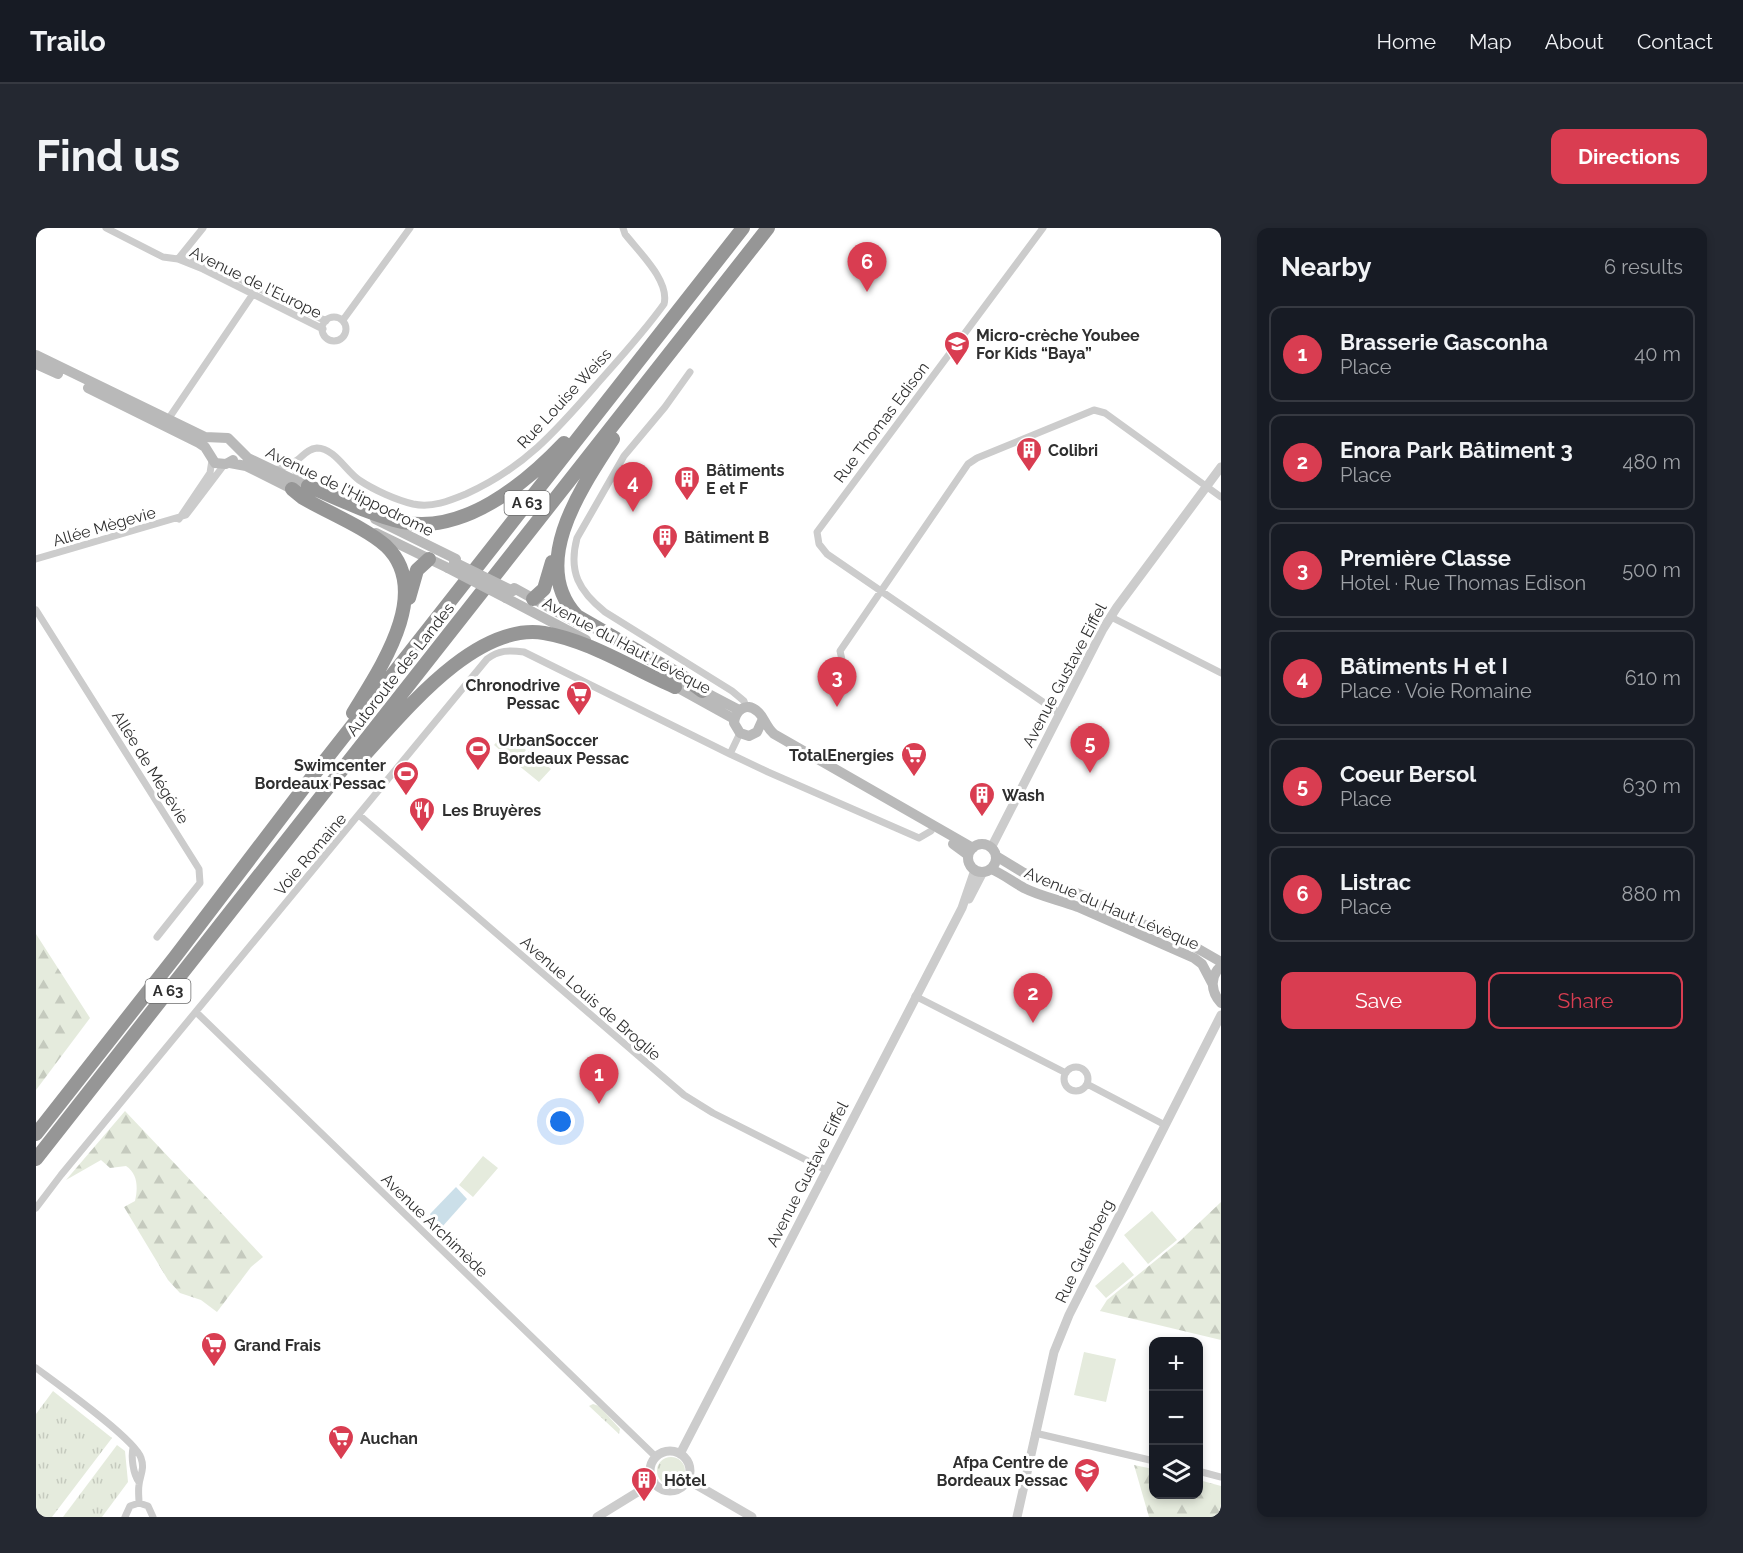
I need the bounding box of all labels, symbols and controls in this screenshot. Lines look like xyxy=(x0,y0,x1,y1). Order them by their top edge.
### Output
text: Trailo xyxy=(30,25,106,58)
text: Home xyxy=(1377,29,1436,54)
text: Map xyxy=(1469,29,1512,54)
text: About xyxy=(1545,29,1604,54)
text: Contact xyxy=(1637,29,1713,54)
button: Directions xyxy=(1551,129,1707,184)
text: Find us xyxy=(36,132,180,181)
street label: Avenue de l'Europe xyxy=(187,242,325,323)
pin: 6 xyxy=(848,242,886,292)
text: Nearby xyxy=(1281,252,1371,282)
text: 6 results xyxy=(1604,255,1683,279)
place label: Micro-crèche Youbee For Kids “Baya” xyxy=(976,326,1140,363)
school or university icon: Micro-crèche Youbee For Kids “Baya” xyxy=(942,329,972,367)
text: Brasserie Gasconha xyxy=(1340,329,1548,355)
text: 1 xyxy=(1298,342,1307,366)
text: 40 m xyxy=(1634,342,1681,366)
street label: Rue Louise Weiss xyxy=(513,344,616,452)
text: Place xyxy=(1340,355,1391,379)
street label: Rue Thomas Edison xyxy=(830,358,933,486)
building icon: Colibri xyxy=(1014,435,1044,473)
text: Enora Park Bâtiment 3 xyxy=(1340,437,1573,463)
place label: Colibri xyxy=(1048,441,1098,460)
street label: Avenue de l'Hippodrome xyxy=(263,442,437,540)
text: 2 xyxy=(1297,450,1308,474)
text: 480 m xyxy=(1623,450,1681,474)
place label: Bâtiments E et F xyxy=(706,461,784,498)
pin: 4 xyxy=(614,462,652,512)
text: Place xyxy=(1340,463,1391,487)
building icon: Bâtiments E et F xyxy=(672,464,702,502)
road number: A 63 xyxy=(504,491,550,515)
street label: Allée Mègevie xyxy=(51,503,158,550)
building icon: Bâtiment B xyxy=(650,522,680,560)
place label: Bâtiment B xyxy=(684,528,769,547)
text: Première Classe xyxy=(1340,545,1511,571)
text: 3 xyxy=(1297,558,1308,582)
text: 500 m xyxy=(1622,558,1681,582)
text: Hotel · Rue Thomas Edison xyxy=(1340,571,1586,595)
street label: Avenue du Haut Lévèque xyxy=(539,593,714,698)
street label: Autoroute des Landes xyxy=(343,599,458,740)
street label: Avenue Gustave Eiffel xyxy=(1018,599,1111,751)
text: Bâtiments H et I xyxy=(1340,653,1508,679)
pin: 3 xyxy=(818,658,856,707)
text: 4 xyxy=(1297,666,1308,690)
text: 610 m xyxy=(1625,666,1681,690)
place label: Chronodrive Pessac xyxy=(466,676,560,713)
supermarket icon: Chronodrive Pessac xyxy=(564,679,594,717)
text: Place · Voie Romaine xyxy=(1340,679,1532,703)
street label: Allée de Mégévie xyxy=(108,707,193,827)
pin: 5 xyxy=(1070,724,1110,773)
place label: UrbanSoccer Bordeaux Pessac xyxy=(498,731,629,768)
sports icon: UrbanSoccer Bordeaux Pessac xyxy=(463,734,493,772)
supermarket icon: TotalEnergies xyxy=(899,740,929,778)
place label: TotalEnergies xyxy=(789,746,894,765)
place label: Swimcenter Bordeaux Pessac xyxy=(255,756,386,793)
sports icon: Swimcenter Bordeaux Pessac xyxy=(391,759,421,797)
text: Coeur Bersol xyxy=(1340,761,1476,787)
text: 5 xyxy=(1297,774,1308,798)
text: 630 m xyxy=(1623,774,1681,798)
building icon: Wash xyxy=(967,780,997,818)
place label: Wash xyxy=(1002,786,1045,805)
text: Place xyxy=(1340,787,1391,811)
restaurant icon: Les Bruyères xyxy=(407,795,437,833)
place label: Les Bruyères xyxy=(442,801,541,820)
street label: Voie Romaine xyxy=(270,809,350,899)
street label: Avenue du Haut Lévèque xyxy=(1022,863,1202,954)
text: Listrac xyxy=(1340,869,1411,895)
text: 6 xyxy=(1296,882,1309,906)
text: 880 m xyxy=(1622,882,1681,906)
text: Place xyxy=(1340,895,1391,919)
street label: Avenue Louis de Broglie xyxy=(517,932,665,1065)
button: Save xyxy=(1281,972,1476,1029)
button: Share xyxy=(1488,972,1683,1029)
pin: 2 xyxy=(1014,974,1052,1023)
road number: A 63 xyxy=(146,979,190,1003)
pin: 1 xyxy=(580,1054,618,1104)
street label: Avenue Gustave Eiffel xyxy=(763,1098,853,1250)
your location xyxy=(546,1107,575,1136)
street label: Avenue Archimède xyxy=(377,1170,492,1281)
street label: Rue Gutenberg xyxy=(1051,1196,1118,1306)
supermarket icon: Grand Frais xyxy=(199,1330,229,1368)
place label: Grand Frais xyxy=(234,1336,321,1355)
map controls xyxy=(1149,1337,1203,1499)
button: + xyxy=(1149,1337,1203,1391)
button: − xyxy=(1149,1391,1203,1445)
supermarket icon: Auchan xyxy=(326,1423,356,1461)
place label: Auchan xyxy=(360,1429,418,1448)
button: layers xyxy=(1149,1445,1203,1499)
place label: Afpa Centre de Bordeaux Pessac xyxy=(937,1453,1068,1490)
school or university icon: Afpa Centre de Bordeaux Pessac xyxy=(1072,1456,1102,1494)
building icon: Hôtel xyxy=(629,1465,659,1503)
place label: Hôtel xyxy=(664,1471,707,1490)

